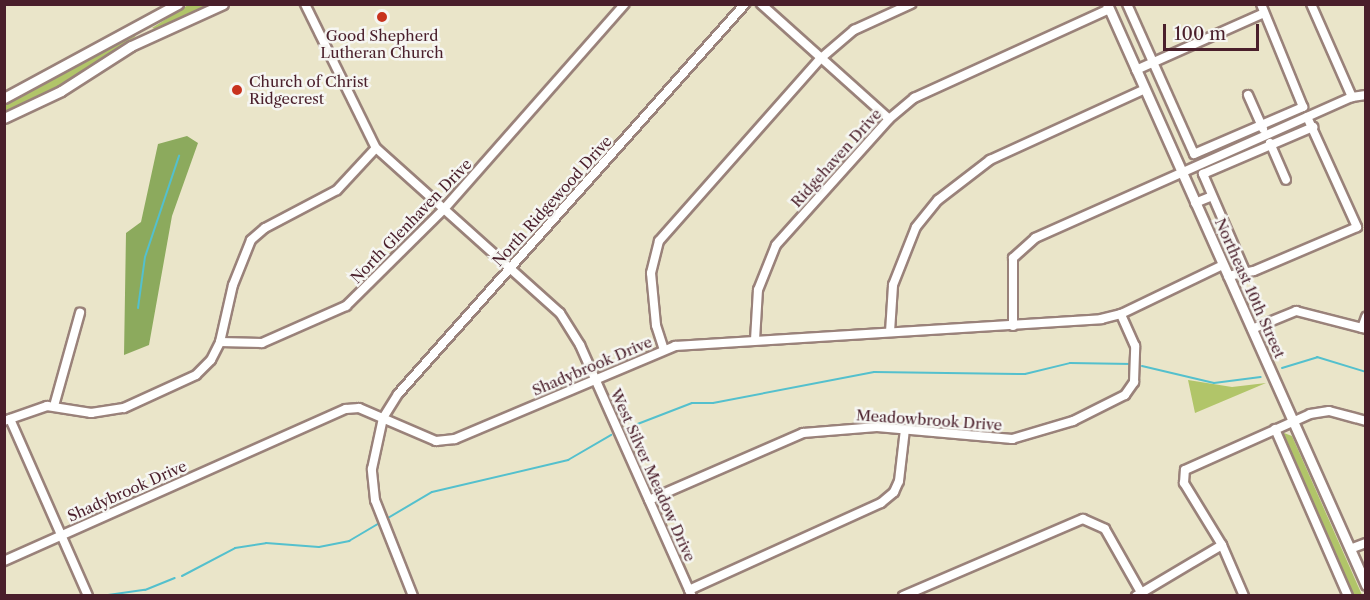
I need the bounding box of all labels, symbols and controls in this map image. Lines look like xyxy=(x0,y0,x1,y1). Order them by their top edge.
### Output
marker: Good Shepherd Lutheran Church xyxy=(375,10,389,24)
scale bar xyxy=(1166,12,1262,50)
text: 100 m xyxy=(1174,23,1226,45)
place label: Good Shepherd Lutheran Church xyxy=(320,26,444,61)
place label: Church of Christ Ridgecrest xyxy=(249,72,369,107)
marker: Church of Christ Ridgecrest xyxy=(230,83,244,97)
street label: Ridgehaven Drive xyxy=(787,105,885,211)
street label: North Ridgewood Drive xyxy=(489,132,615,270)
street label: North Glenhaven Drive xyxy=(347,155,475,287)
street label: Northeast 10th Street xyxy=(1211,215,1289,361)
street label: Shadybrook Drive xyxy=(529,333,655,399)
street label: West Silver Meadow Drive xyxy=(607,385,699,565)
street label: Meadowbrook Drive xyxy=(855,406,1003,434)
street label: Shadybrook Drive xyxy=(64,457,190,525)

